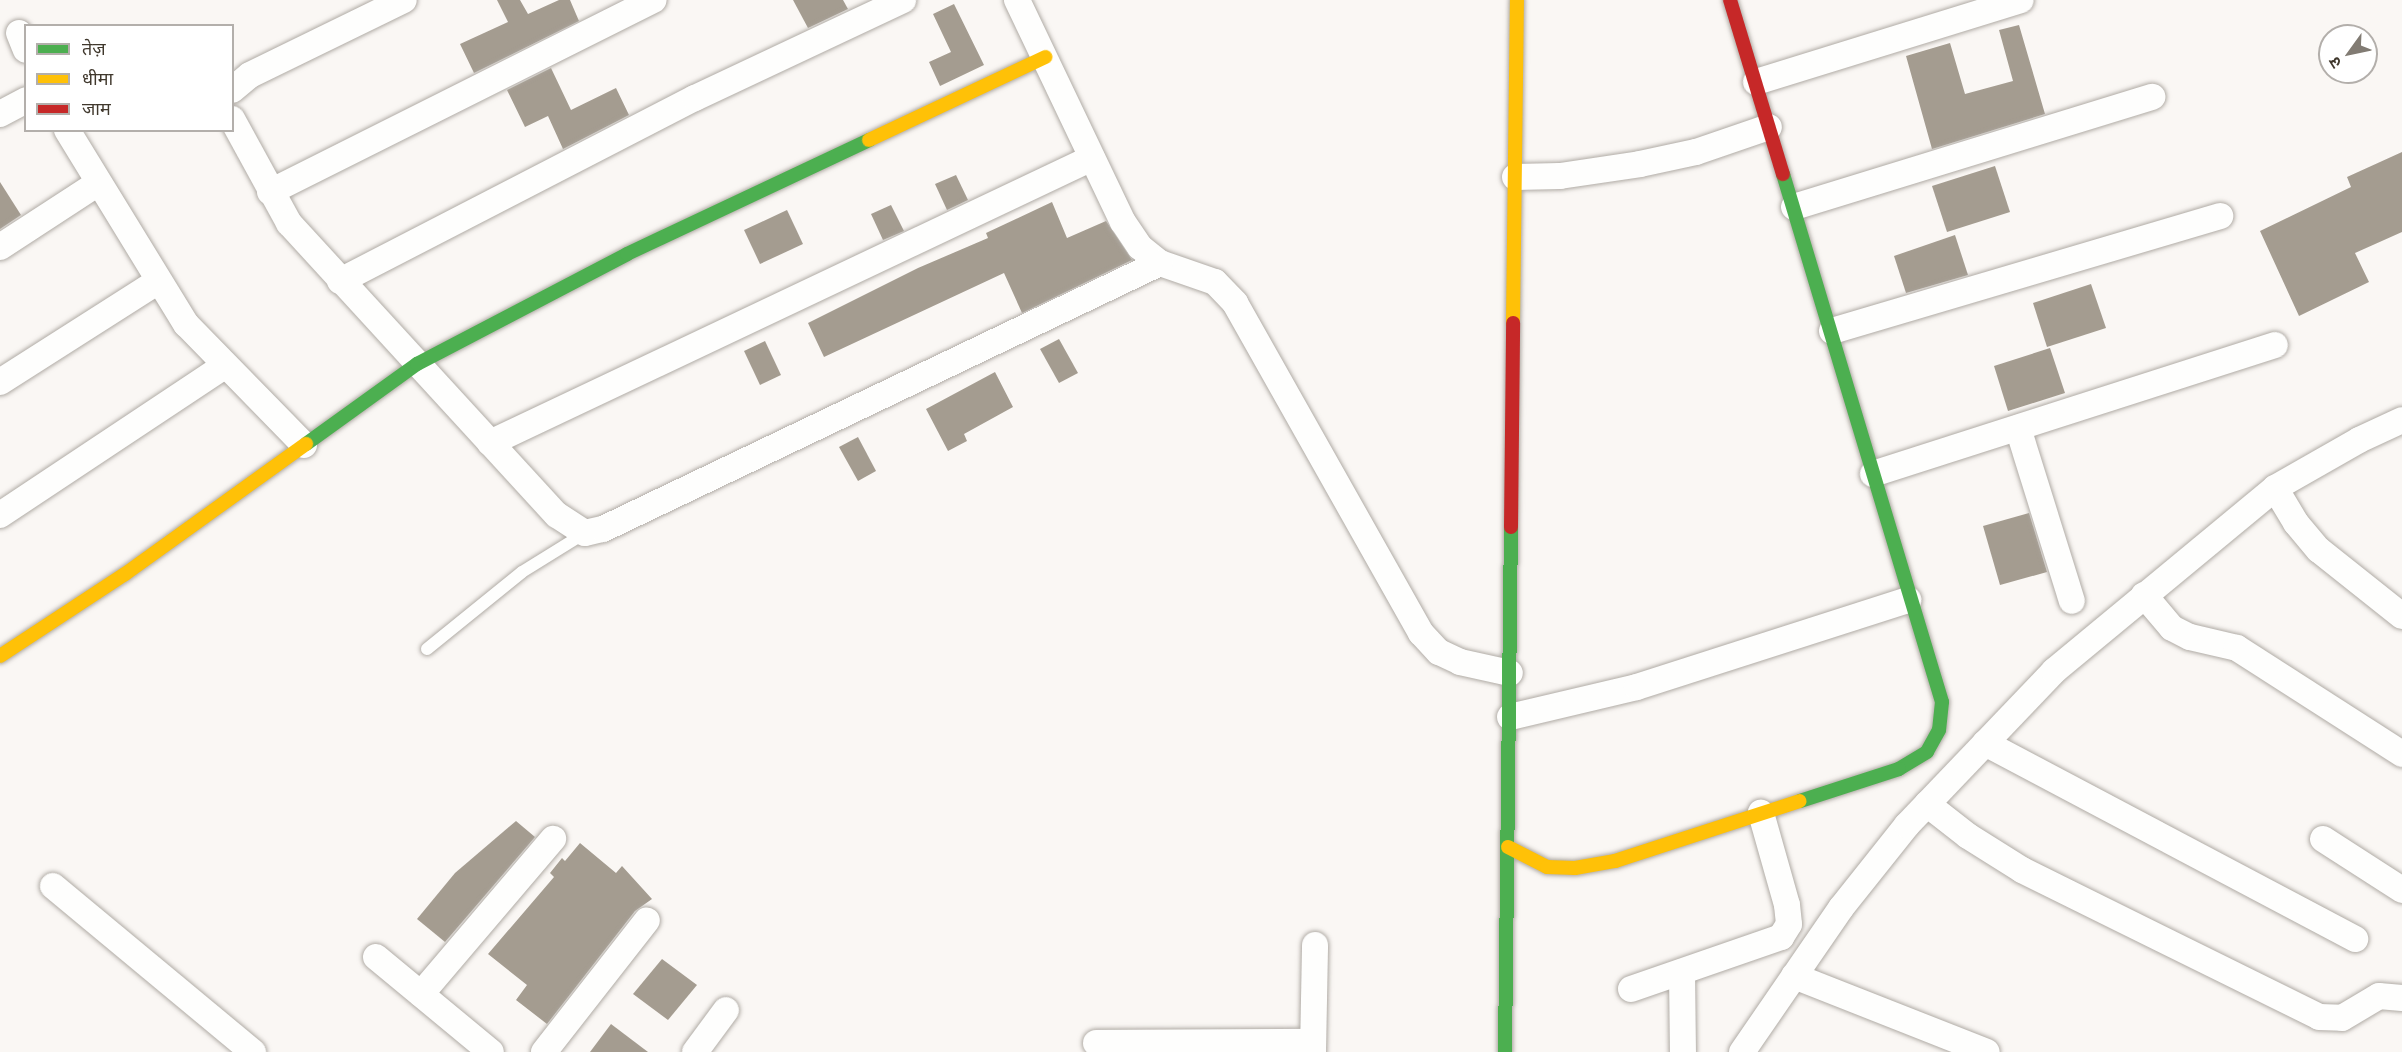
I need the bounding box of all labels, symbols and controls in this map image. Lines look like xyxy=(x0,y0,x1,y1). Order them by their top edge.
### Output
legend xyxy=(24,24,234,132)
north arrow xyxy=(2318,24,2378,84)
text: तेज़ xyxy=(82,37,106,60)
text: उ xyxy=(2324,53,2346,72)
text: धीमा xyxy=(82,67,113,90)
text: जाम xyxy=(82,97,111,120)

